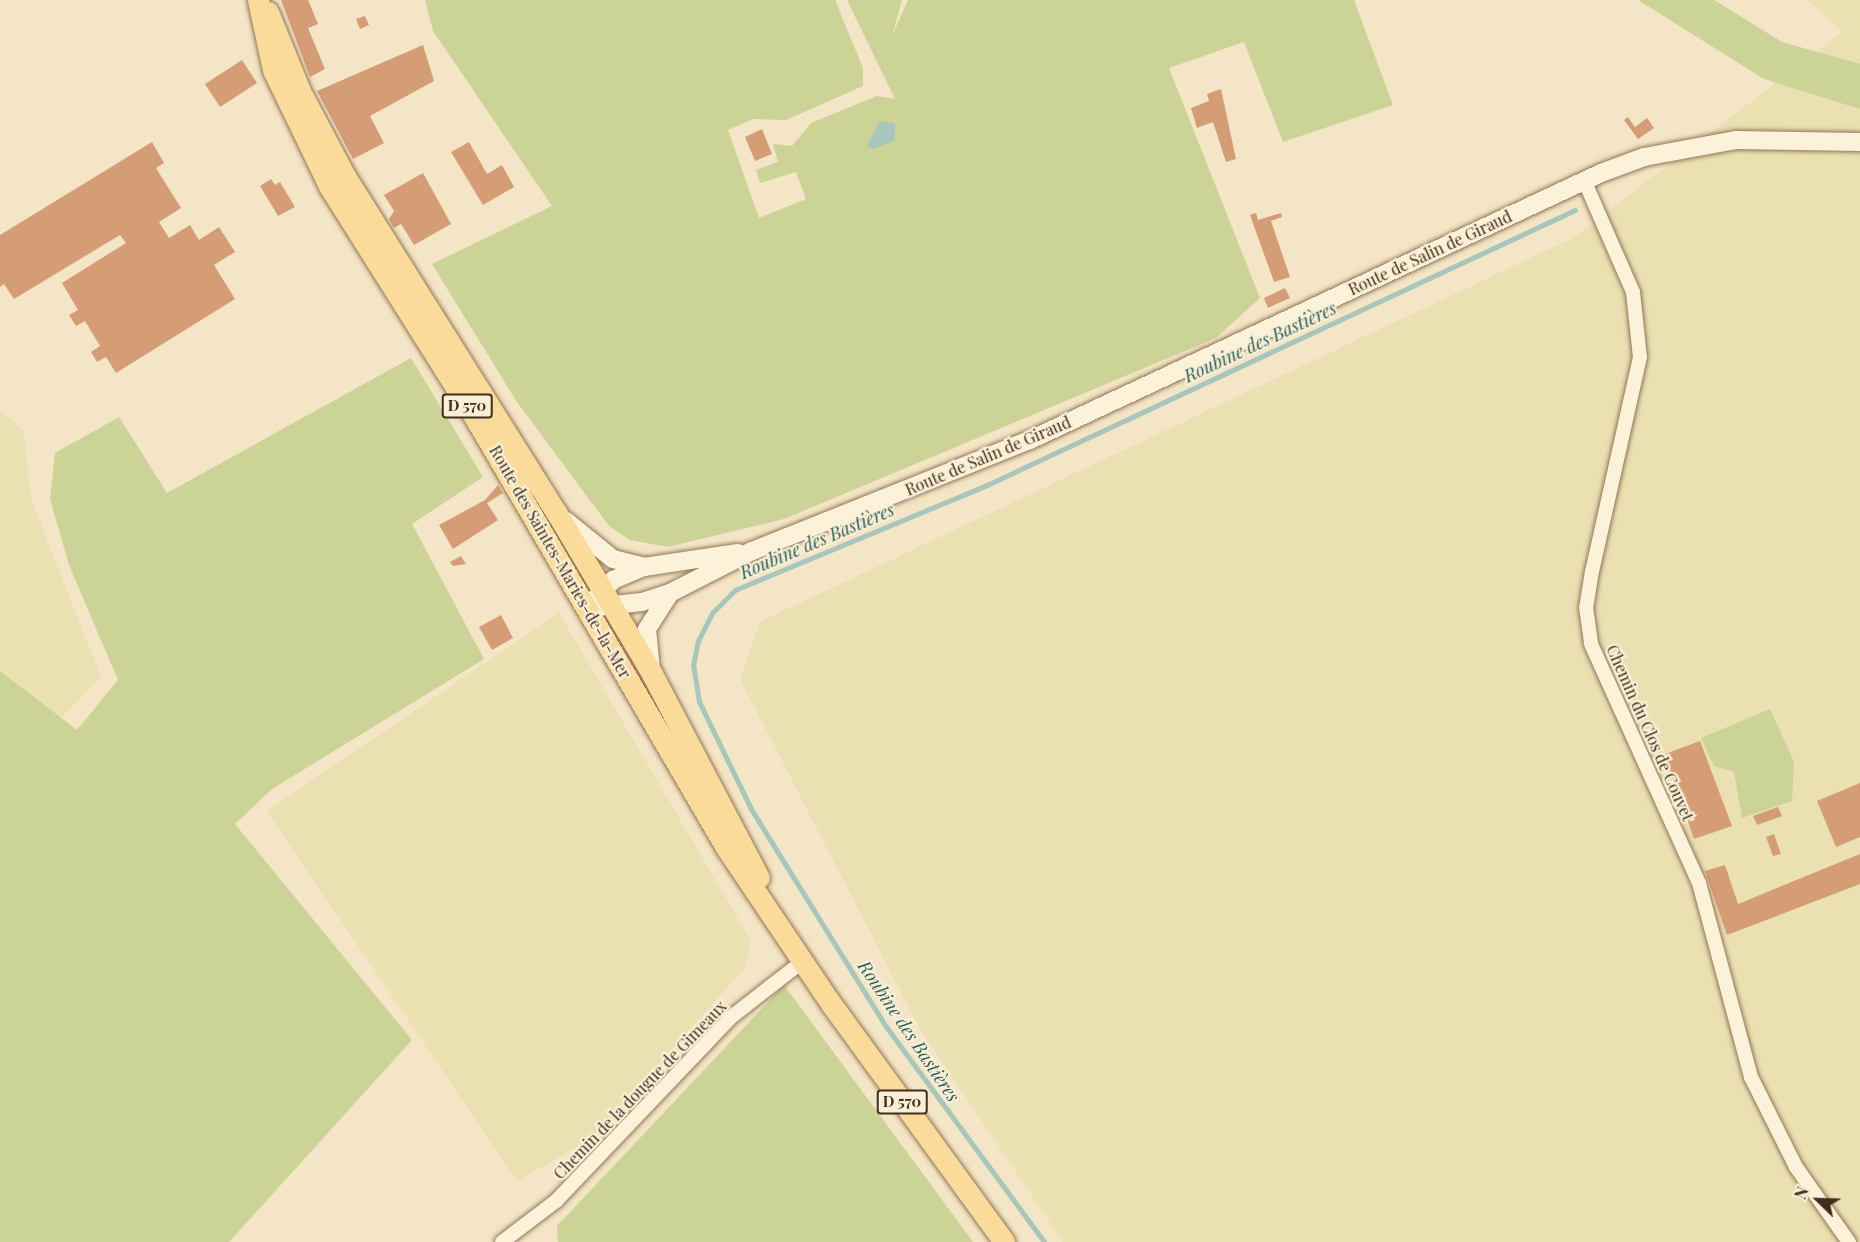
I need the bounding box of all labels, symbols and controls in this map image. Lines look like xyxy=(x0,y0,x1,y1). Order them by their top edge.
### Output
street label: Route de Salin de Giraud xyxy=(1345,207,1515,299)
water label: Roubine des Bastières xyxy=(1180,297,1340,387)
road number: D 570 xyxy=(442,394,492,418)
street label: Route de Salin de Giraud xyxy=(902,412,1074,500)
street label: Route des Saintes-Maries-de-la-Mer xyxy=(485,442,635,682)
water label: Roubine des Bastières xyxy=(736,499,898,583)
street label: Chemin du Clos de Couvet xyxy=(1602,642,1698,824)
water label: Roubine des Bastières xyxy=(854,956,964,1106)
street label: Chemin de la dougue de Gimeaux xyxy=(549,997,731,1183)
road number: D 570 xyxy=(876,1090,928,1114)
north arrow xyxy=(1788,1170,1848,1230)
text: N xyxy=(1789,1183,1813,1202)

